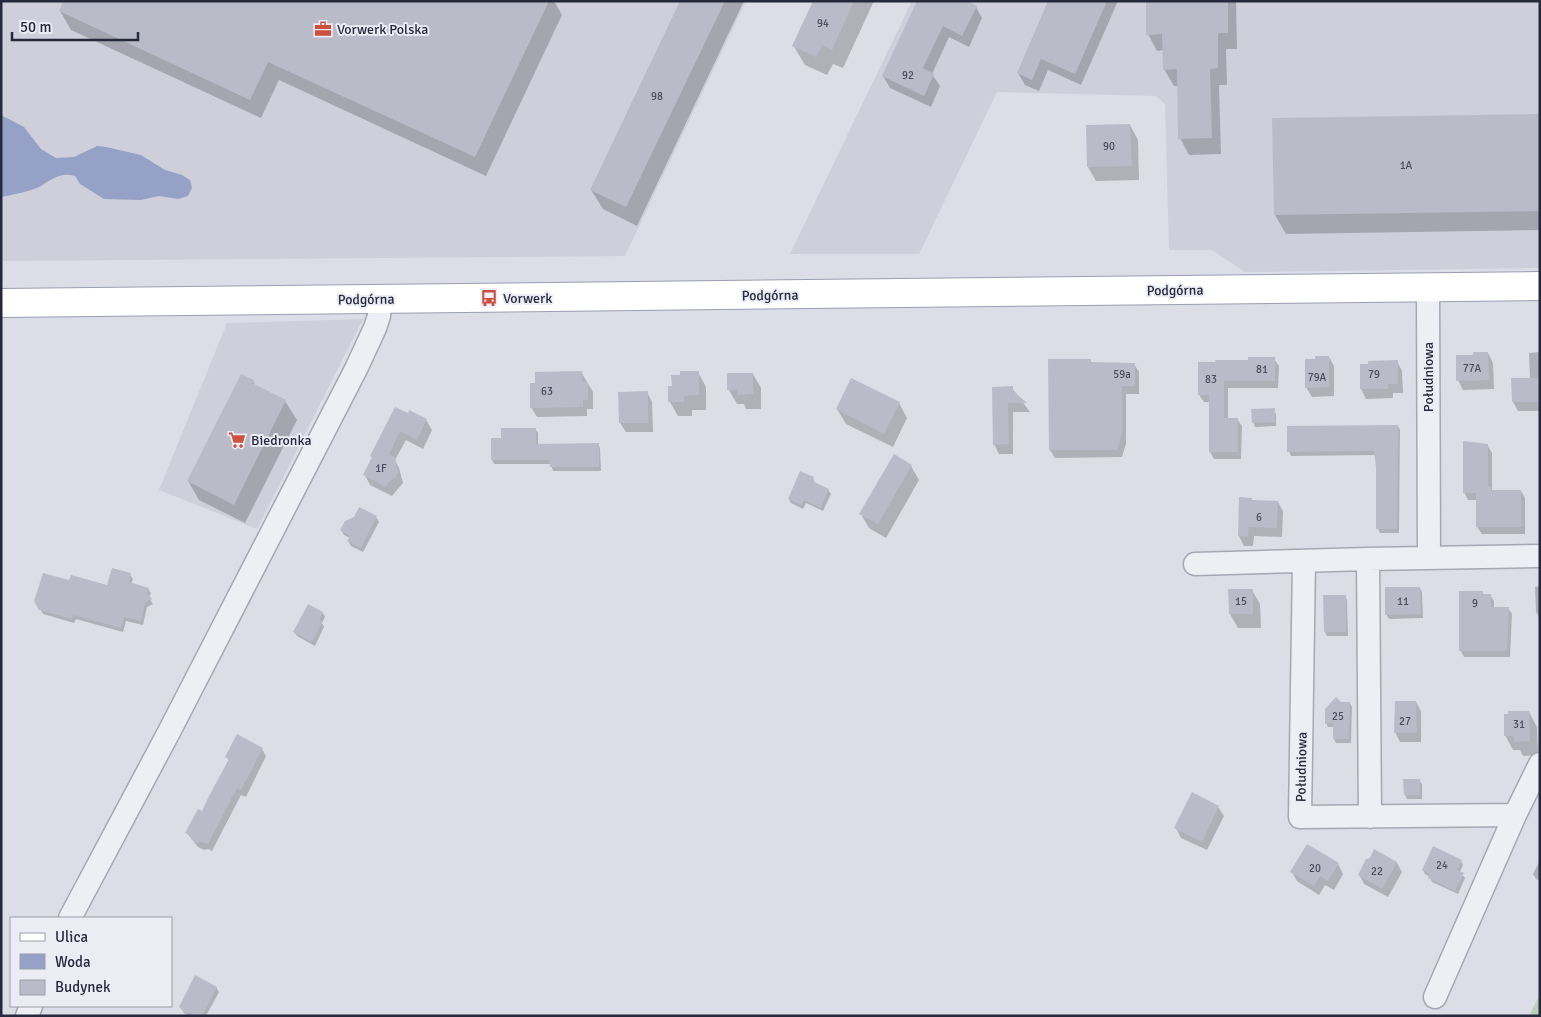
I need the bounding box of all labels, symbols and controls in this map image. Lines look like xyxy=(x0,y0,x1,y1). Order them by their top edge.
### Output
scale bar xyxy=(12,10,139,42)
house number: 94 xyxy=(817,17,829,30)
text: 50 m xyxy=(20,18,51,36)
office icon: Vorwerk Polska xyxy=(313,19,333,39)
place label: Vorwerk Polska xyxy=(337,21,428,38)
house number: 92 xyxy=(902,69,914,82)
house number: 98 xyxy=(651,90,663,103)
house number: 90 xyxy=(1103,140,1115,153)
house number: 1A xyxy=(1400,159,1413,172)
street label: Podgórna xyxy=(1146,282,1204,299)
street label: Podgórna xyxy=(741,287,799,304)
bus stop icon: Vorwerk xyxy=(479,288,499,308)
place label: Vorwerk xyxy=(503,290,552,307)
street label: Podgórna xyxy=(337,291,395,308)
street label: Południowa xyxy=(1420,342,1437,412)
house number: 77A xyxy=(1463,362,1482,375)
house number: 81 xyxy=(1256,363,1268,376)
house number: 59a xyxy=(1113,368,1131,381)
house number: 79 xyxy=(1368,368,1380,381)
house number: 79A xyxy=(1308,371,1327,384)
house number: 83 xyxy=(1205,373,1217,386)
house number: 63 xyxy=(541,385,553,398)
supermarket icon: Biedronka xyxy=(227,430,247,450)
place label: Biedronka xyxy=(251,432,312,449)
house number: 1F xyxy=(375,462,387,475)
house number: 6 xyxy=(1256,511,1262,524)
house number: 15 xyxy=(1235,595,1247,608)
house number: 11 xyxy=(1397,595,1409,608)
house number: 9 xyxy=(1472,597,1478,610)
house number: 25 xyxy=(1332,710,1344,723)
house number: 27 xyxy=(1399,715,1411,728)
house number: 31 xyxy=(1513,718,1525,731)
street label: Południowa xyxy=(1292,732,1311,802)
house number: 24 xyxy=(1436,859,1448,872)
house number: 20 xyxy=(1309,862,1321,875)
house number: 22 xyxy=(1371,865,1383,878)
legend xyxy=(10,917,172,1007)
text: Ulica xyxy=(55,928,88,946)
text: Woda xyxy=(55,953,91,971)
text: Budynek xyxy=(55,978,111,996)

